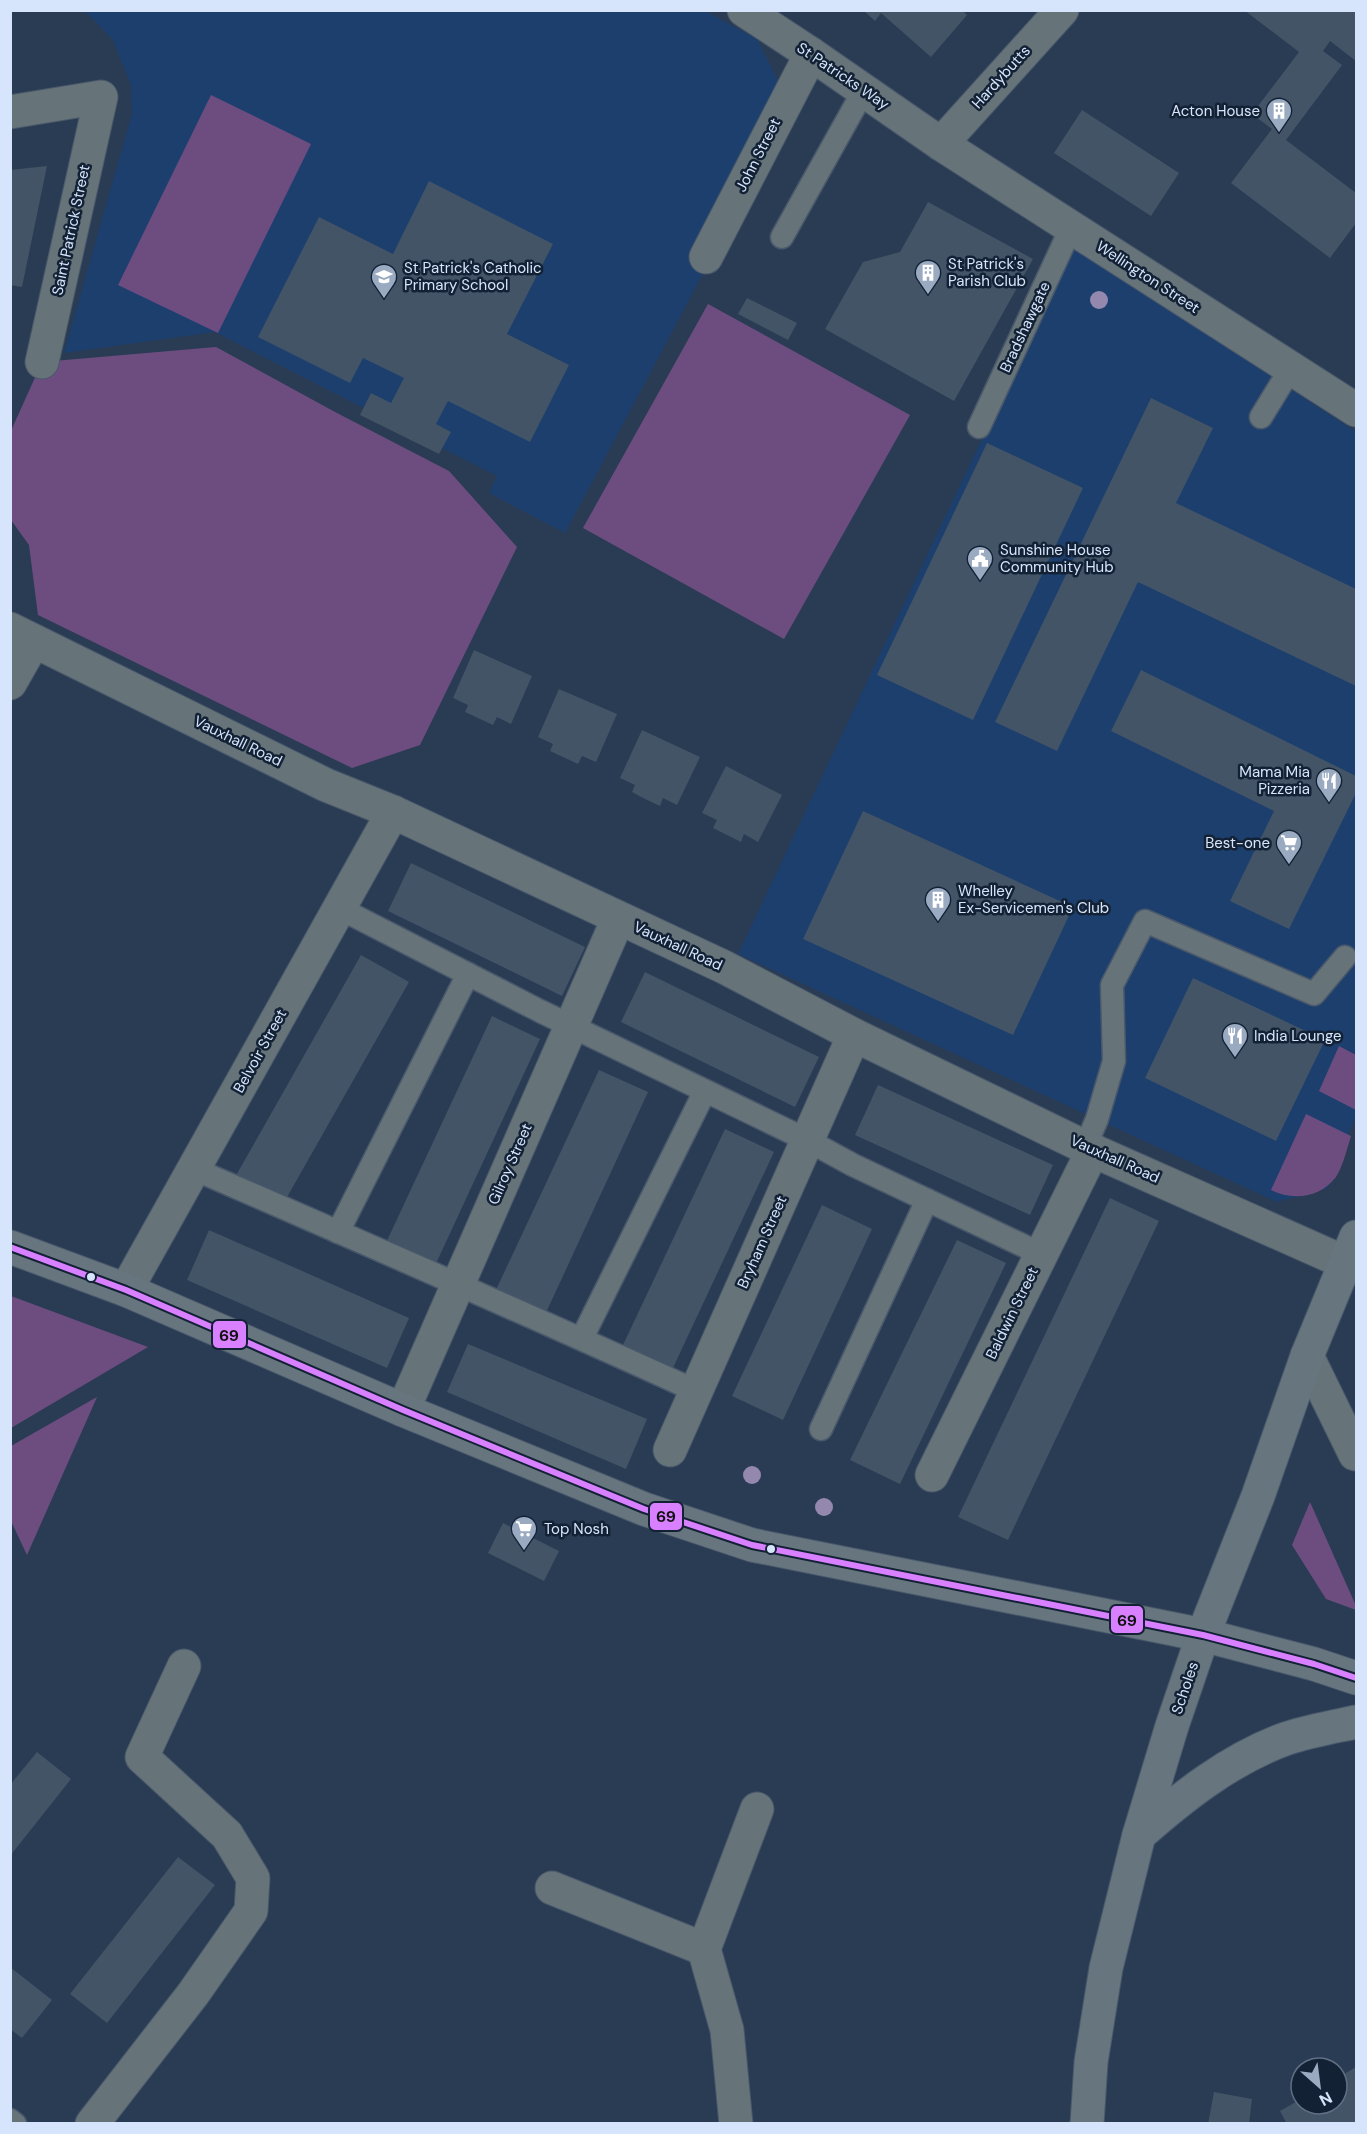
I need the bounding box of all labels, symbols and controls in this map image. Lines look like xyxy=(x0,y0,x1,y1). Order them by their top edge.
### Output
street label: St Patricks Way xyxy=(793,38,894,115)
street label: Hardybutts xyxy=(967,41,1035,113)
building icon: Acton House xyxy=(1264,96,1294,134)
place label: Acton House xyxy=(1171,101,1260,121)
street label: John Street xyxy=(731,115,785,195)
street label: Saint Patrick Street xyxy=(47,163,95,297)
street label: Wellington Street xyxy=(1093,236,1204,318)
place label: St Patrick's Parish Club xyxy=(948,254,1026,291)
place label: St Patrick's Catholic Primary School xyxy=(404,258,542,295)
building icon: St Patrick's Parish Club xyxy=(913,258,943,296)
school or university icon: St Patrick's Catholic Primary School xyxy=(369,262,399,300)
street label: Bradshawgate xyxy=(995,278,1055,376)
place label: Sunshine House Community Hub xyxy=(1000,540,1114,577)
public building icon: Sunshine House Community Hub xyxy=(965,544,995,582)
street label: Vauxhall Road xyxy=(191,711,285,771)
place label: Mama Mia Pizzeria xyxy=(1239,762,1310,799)
restaurant icon: Mama Mia Pizzeria xyxy=(1314,766,1344,804)
supermarket icon: Best-one xyxy=(1274,828,1304,866)
place label: Best-one xyxy=(1205,833,1270,853)
place label: Whelley Ex-Servicemen's Club xyxy=(958,881,1109,918)
building icon: Whelley Ex-Servicemen's Club xyxy=(923,885,953,923)
street label: Vauxhall Road xyxy=(630,917,726,975)
street label: Belvoir Street xyxy=(229,1005,291,1097)
restaurant icon: India Lounge xyxy=(1220,1021,1250,1059)
place label: India Lounge xyxy=(1254,1026,1342,1046)
street label: Gilroy Street xyxy=(483,1120,537,1208)
street label: Vauxhall Road xyxy=(1067,1130,1163,1188)
street label: Bryham Street xyxy=(733,1192,791,1292)
street label: Baldwin Street xyxy=(981,1264,1043,1362)
unlabelled marker xyxy=(85,1271,97,1283)
line badge: 69 xyxy=(212,1320,247,1349)
text: 69 xyxy=(219,1325,239,1346)
line badge: 69 xyxy=(649,1502,683,1531)
text: 69 xyxy=(656,1506,676,1527)
supermarket icon: Top Nosh xyxy=(509,1514,539,1552)
place label: Top Nosh xyxy=(544,1519,609,1539)
unlabelled marker xyxy=(765,1543,777,1555)
line badge: 69 xyxy=(1110,1605,1144,1634)
text: 69 xyxy=(1117,1610,1137,1631)
street label: Scholes xyxy=(1167,1659,1203,1717)
north arrow xyxy=(1289,2056,1349,2116)
text: N xyxy=(1316,2087,1336,2111)

